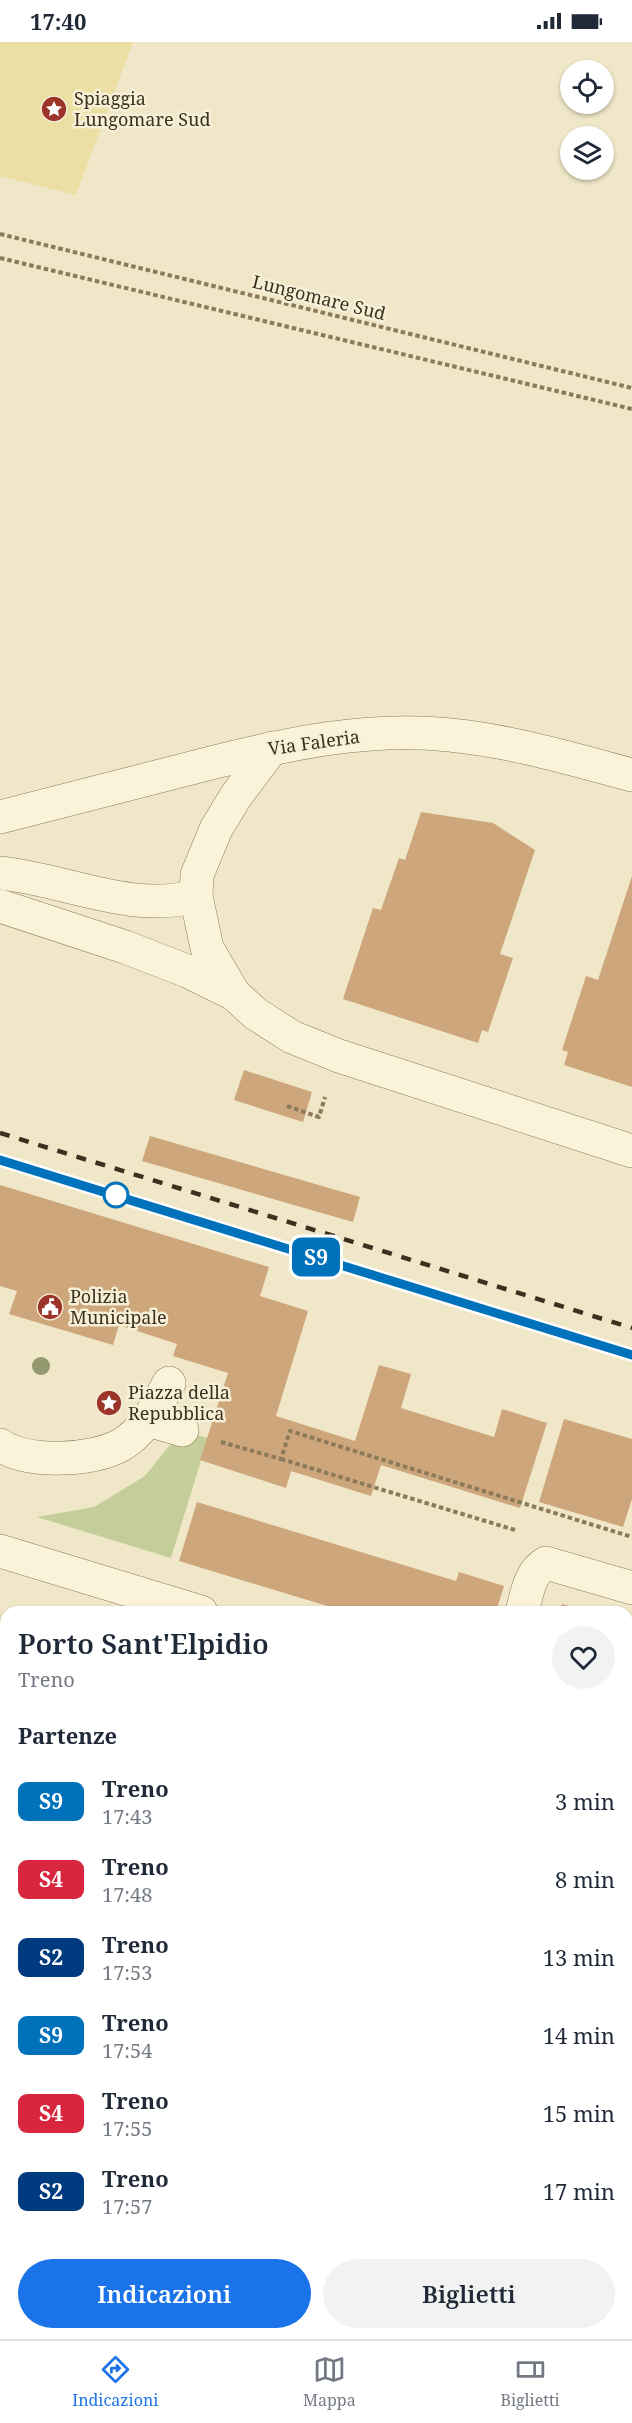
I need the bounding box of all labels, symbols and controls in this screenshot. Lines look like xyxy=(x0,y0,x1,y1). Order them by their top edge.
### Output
text: 17:40 xyxy=(30,6,86,36)
map controls xyxy=(560,60,614,180)
button: locate xyxy=(560,60,614,114)
place label: Spiaggia Lungomare Sud xyxy=(74,86,211,131)
place icon: Spiaggia Lungomare Sud xyxy=(39,94,69,124)
button: layers xyxy=(560,126,614,180)
street label: Lungomare Sud xyxy=(250,269,388,325)
street label: Via Faleria xyxy=(266,724,361,760)
unlabelled marker xyxy=(103,1182,129,1208)
line badge: S9 xyxy=(289,1238,343,1276)
text: S9 xyxy=(304,1243,328,1271)
place label: Polizia Municipale xyxy=(70,1284,167,1329)
public building icon: Polizia Municipale xyxy=(35,1292,65,1322)
place label: Piazza della Repubblica xyxy=(128,1380,230,1425)
place icon: Piazza della Repubblica xyxy=(94,1388,124,1418)
text: Porto Sant'Elpidio xyxy=(18,1624,269,1662)
button: heart xyxy=(552,1626,615,1689)
text: Treno xyxy=(18,1666,75,1693)
text: Partenze xyxy=(18,1720,117,1750)
text: Treno xyxy=(102,1773,169,1803)
text: 3 min xyxy=(555,1786,615,1816)
text: S9 xyxy=(39,1787,63,1815)
text: 17:43 xyxy=(102,1803,152,1830)
text: Treno xyxy=(102,1851,169,1881)
text: 8 min xyxy=(555,1864,615,1894)
text: S4 xyxy=(39,1865,63,1893)
text: 17:48 xyxy=(102,1881,152,1908)
text: Treno xyxy=(102,1929,169,1959)
text: 13 min xyxy=(543,1942,615,1972)
text: S2 xyxy=(39,1943,63,1971)
text: 17:53 xyxy=(102,1959,152,1986)
text: Treno xyxy=(102,2007,169,2037)
text: 14 min xyxy=(543,2020,615,2050)
text: S9 xyxy=(39,2021,63,2049)
text: 17:54 xyxy=(102,2037,152,2064)
text: Treno xyxy=(102,2085,169,2115)
text: 15 min xyxy=(543,2098,615,2128)
text: S4 xyxy=(39,2099,63,2127)
text: 17:55 xyxy=(102,2115,152,2142)
text: Treno xyxy=(102,2163,169,2193)
text: 17 min xyxy=(543,2176,615,2206)
text: S2 xyxy=(39,2177,63,2205)
text: 17:57 xyxy=(102,2193,152,2220)
button: Indicazioni xyxy=(18,2259,311,2328)
button: Biglietti xyxy=(323,2259,615,2328)
tab: Indicazioni xyxy=(72,2353,158,2411)
tab: Mappa xyxy=(303,2353,356,2411)
tab: Biglietti xyxy=(500,2353,560,2411)

